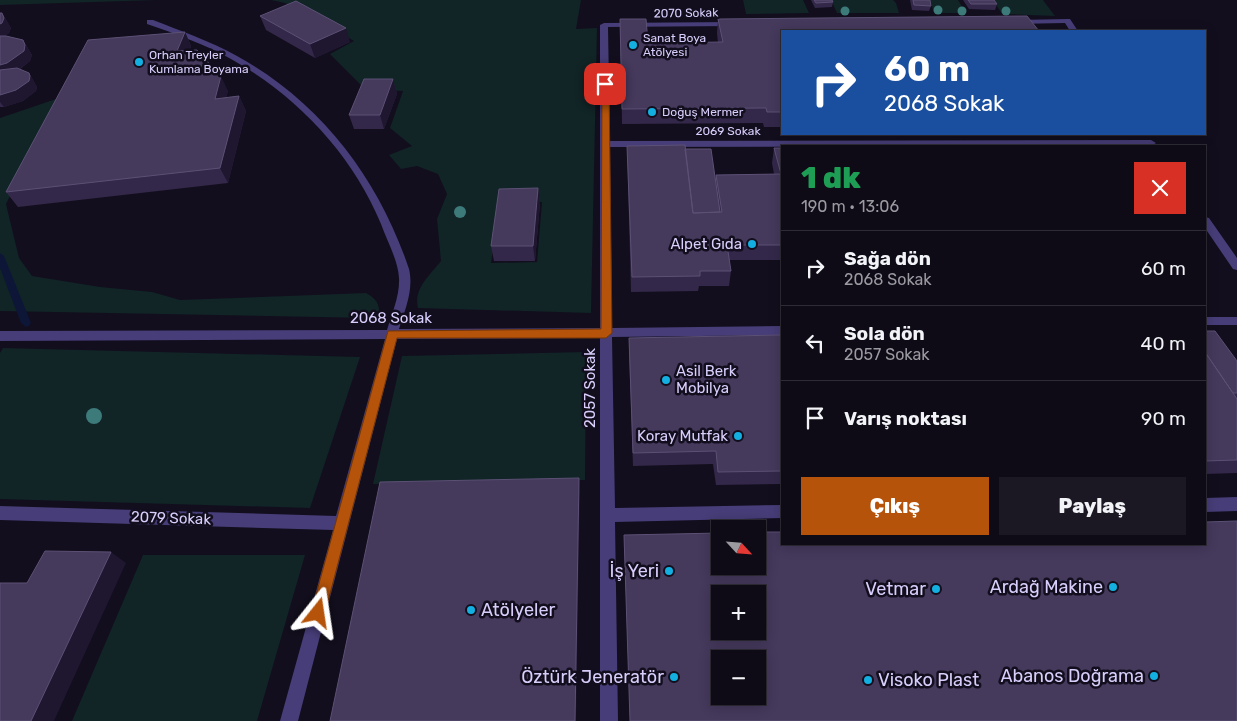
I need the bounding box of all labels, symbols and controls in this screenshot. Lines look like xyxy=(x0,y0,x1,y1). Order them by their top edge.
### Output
street label: 2070 Sokak xyxy=(654,5,719,21)
place label: Sanat Boya Atölyesi xyxy=(643,31,706,59)
marker: Sanat Boya Atölyesi xyxy=(627,39,639,51)
place label: Orhan Treyler Kumlama Boyama xyxy=(149,48,249,76)
text: 60 m xyxy=(884,48,970,90)
icon: right xyxy=(801,50,866,115)
marker: Orhan Treyler Kumlama Boyama xyxy=(133,56,145,68)
pin xyxy=(584,63,626,105)
icon: arrive xyxy=(591,70,619,98)
text: 2068 Sokak xyxy=(884,90,1004,117)
place label: Doğuş Mermer xyxy=(662,105,744,119)
marker: Doğuş Mermer xyxy=(646,106,658,118)
street label: 2069 Sokak xyxy=(695,124,761,138)
text: 1 dk xyxy=(801,160,861,196)
button: close xyxy=(1134,162,1186,214)
text: 190 m · 13:06 xyxy=(801,197,899,216)
place label: Alpet Gıda xyxy=(670,235,742,253)
marker: Alpet Gıda xyxy=(746,238,758,250)
text: Sağa dön xyxy=(844,247,931,270)
icon: right xyxy=(801,254,829,282)
text: 60 m xyxy=(1141,257,1186,280)
text: 2068 Sokak xyxy=(844,270,932,289)
street label: 2068 Sokak xyxy=(350,309,432,327)
text: Sola dön xyxy=(844,322,925,345)
icon: left xyxy=(801,329,829,357)
text: 40 m xyxy=(1141,332,1186,355)
text: 2057 Sokak xyxy=(844,345,930,364)
street label: 2057 Sokak xyxy=(581,348,599,428)
place label: Asil Berk Mobilya xyxy=(676,362,737,397)
marker: Asil Berk Mobilya xyxy=(660,374,672,386)
icon: arrive xyxy=(801,404,829,432)
text: Varış noktası xyxy=(844,407,967,430)
text: 90 m xyxy=(1141,407,1186,430)
place label: Koray Mutfak xyxy=(637,427,728,445)
marker: Koray Mutfak xyxy=(732,430,744,442)
button: Çıkış xyxy=(801,477,989,535)
button: Paylaş xyxy=(999,477,1186,535)
street label: 2079 Sokak xyxy=(131,508,212,528)
north arrow xyxy=(711,520,766,575)
map controls xyxy=(711,520,766,705)
place label: İş Yeri xyxy=(610,560,659,582)
marker: İş Yeri xyxy=(663,565,675,577)
place label: Ardağ Makine xyxy=(990,576,1103,598)
place label: Vetmar xyxy=(865,578,926,600)
marker: Ardağ Makine xyxy=(1107,581,1119,593)
marker: Vetmar xyxy=(930,583,942,595)
button: + xyxy=(711,585,766,640)
position arrow xyxy=(291,586,343,638)
place label: Atölyeler xyxy=(481,599,555,621)
marker: Atölyeler xyxy=(465,604,477,616)
button: − xyxy=(711,650,766,705)
place label: Abanos Doğrama xyxy=(1000,665,1144,687)
place label: Öztürk Jeneratör xyxy=(521,666,664,688)
place label: Visoko Plast xyxy=(878,669,979,691)
marker: Abanos Doğrama xyxy=(1148,670,1160,682)
marker: Öztürk Jeneratör xyxy=(668,671,680,683)
marker: Visoko Plast xyxy=(862,674,874,686)

